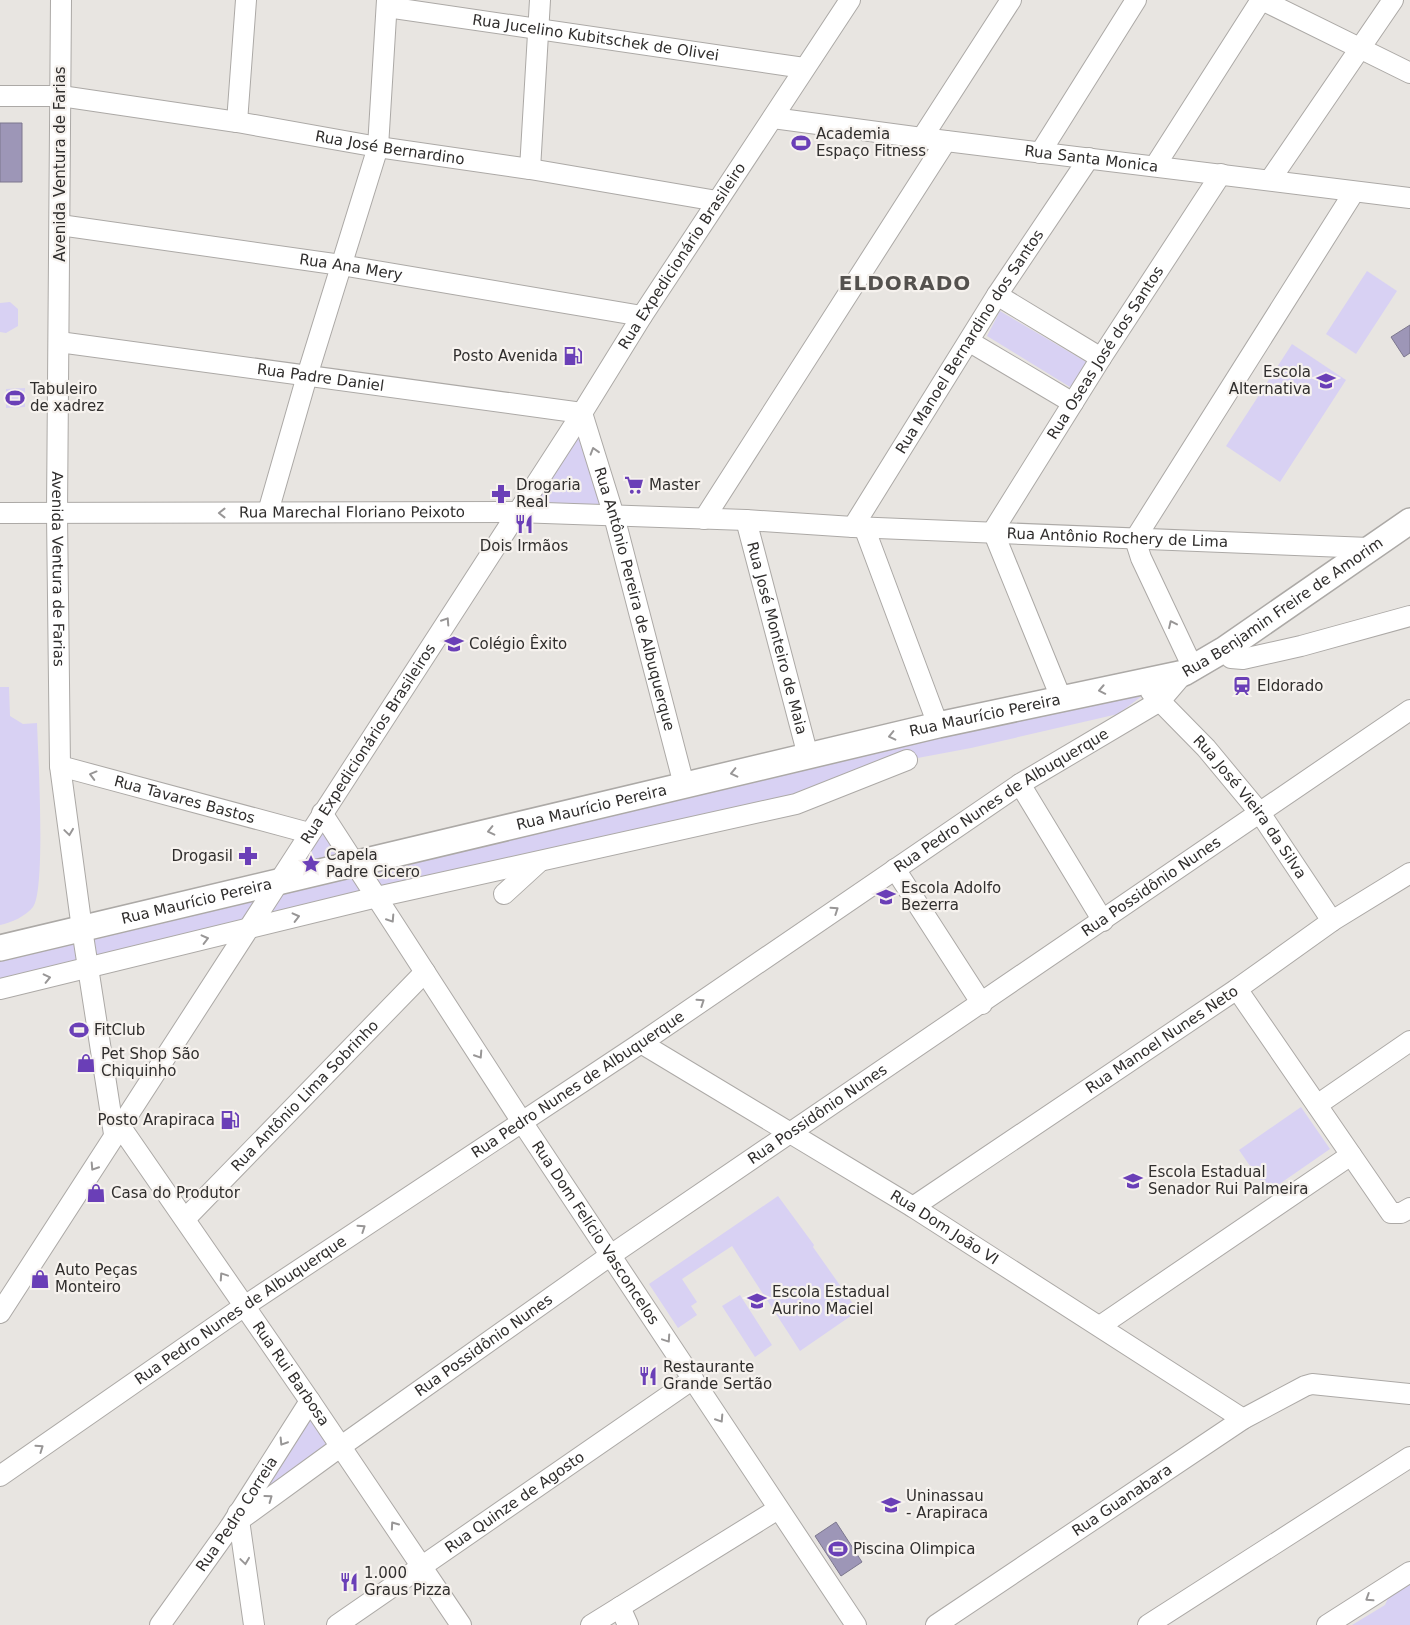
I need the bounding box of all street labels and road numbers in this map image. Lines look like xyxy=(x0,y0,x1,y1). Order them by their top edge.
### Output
street label: Rua Jucelino Kubitschek de Olivei xyxy=(471,11,720,64)
street label: Avenida Ventura de Farias xyxy=(51,66,69,262)
street label: Rua José Bernardino xyxy=(314,127,466,168)
street label: Rua Santa Monica xyxy=(1023,142,1159,176)
street label: Rua Expedicionário Brasileiro xyxy=(615,159,749,352)
street label: Rua Manoel Bernardino dos Santos xyxy=(892,226,1047,457)
street label: Rua Ana Mery xyxy=(298,250,404,284)
street label: Rua Oseas José dos Santos xyxy=(1043,263,1167,443)
street label: Rua Padre Daniel xyxy=(256,360,385,395)
street label: Rua Antônio Pereira de Albuquerque xyxy=(590,465,679,733)
street label: Avenida Ventura de Farias xyxy=(48,471,68,667)
street label: Rua Marechal Floriano Peixoto xyxy=(239,503,465,522)
street label: Rua Antônio Rochery de Lima xyxy=(1006,524,1228,551)
street label: Rua Benjamin Freire de Amorim xyxy=(1179,534,1386,681)
street label: Rua José Monteiro de Maia xyxy=(743,540,811,736)
street label: Rua Expedicionários Brasileiros xyxy=(297,640,440,847)
street label: Rua Maurício Pereira xyxy=(908,690,1062,741)
street label: Rua Pedro Nunes de Albuquerque xyxy=(891,725,1112,876)
street label: Rua José Vieira da Silva xyxy=(1189,731,1310,882)
street label: Rua Tavares Bastos xyxy=(112,772,257,827)
street label: Rua Maurício Pereira xyxy=(515,781,669,834)
street label: Rua Possidônio Nunes xyxy=(1078,833,1224,940)
street label: Rua Maurício Pereira xyxy=(120,875,274,928)
street label: Rua Manoel Nunes Neto xyxy=(1082,982,1242,1097)
street label: Rua Pedro Nunes de Albuquerque xyxy=(468,1007,688,1162)
street label: Rua Antônio Lima Sobrinho xyxy=(227,1016,382,1175)
street label: Rua Possidônio Nunes xyxy=(744,1060,891,1168)
street label: Rua Dom Felício Vasconcelos xyxy=(528,1137,663,1328)
street label: Rua Dom João VI xyxy=(887,1186,1002,1269)
street label: Rua Pedro Nunes de Albuquerque xyxy=(131,1232,350,1389)
street label: Rua Possidônio Nunes xyxy=(411,1290,556,1400)
street label: Rua Rui Barbosa xyxy=(249,1318,333,1429)
street label: Rua Quinze de Agosto xyxy=(441,1448,588,1557)
street label: Rua Pedro Correia xyxy=(192,1453,281,1575)
street label: Rua Guanabara xyxy=(1069,1460,1175,1540)

